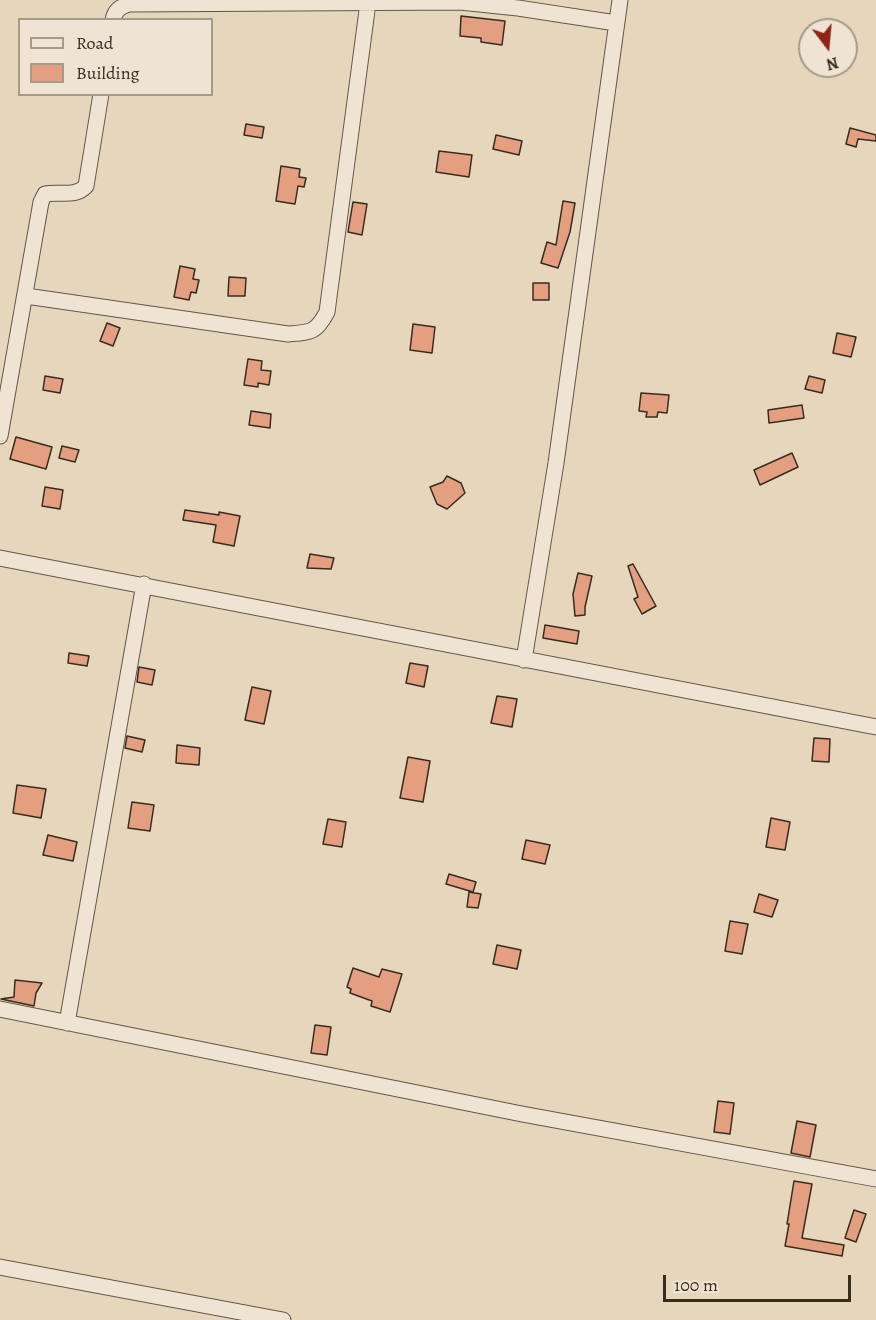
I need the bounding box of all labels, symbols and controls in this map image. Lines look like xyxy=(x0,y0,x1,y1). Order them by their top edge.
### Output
legend xyxy=(18,18,213,96)
north arrow xyxy=(798,18,858,78)
text: Road xyxy=(76,31,113,55)
text: N xyxy=(824,51,841,76)
text: Building xyxy=(76,61,140,85)
scale bar xyxy=(666,1263,854,1301)
text: 100 m xyxy=(674,1273,718,1297)

